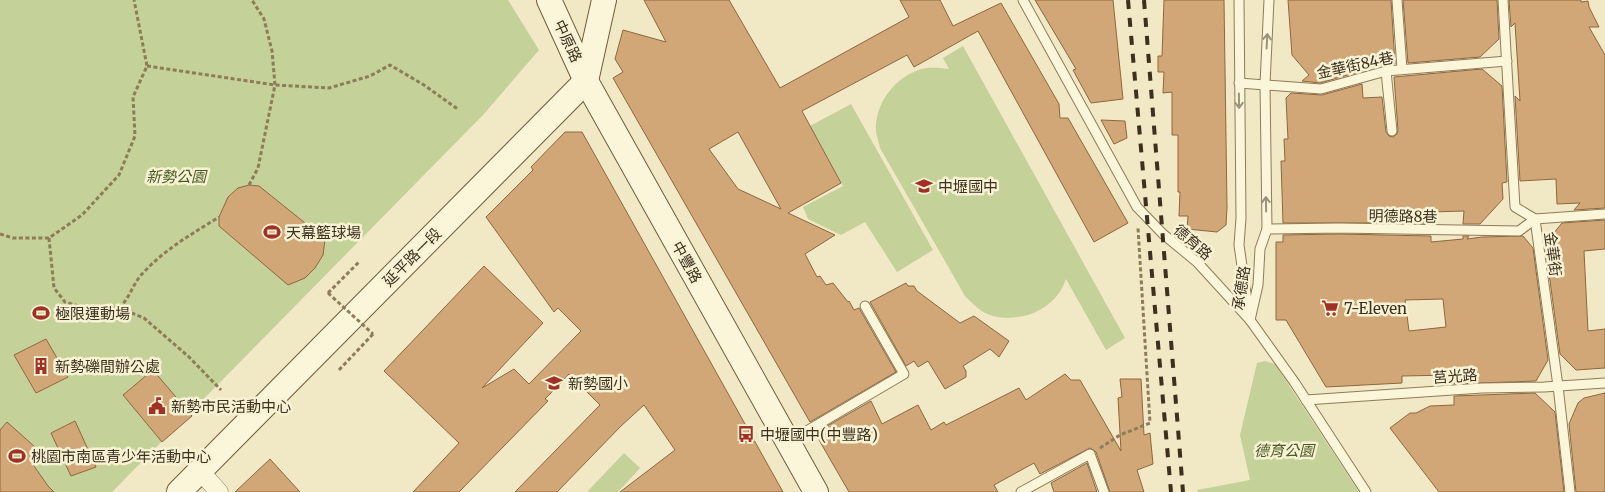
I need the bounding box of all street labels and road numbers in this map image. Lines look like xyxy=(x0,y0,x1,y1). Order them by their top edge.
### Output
street label: 中原路 xyxy=(550,17,586,65)
street label: 金華街84巷 xyxy=(1315,48,1395,82)
street label: 明德路8巷 xyxy=(1368,206,1438,226)
street label: 德育路 xyxy=(1170,220,1216,264)
street label: 延平路一段 xyxy=(379,224,445,290)
street label: 金華街 xyxy=(1540,230,1566,278)
street label: 中豐路 xyxy=(668,238,706,286)
street label: 承德路 xyxy=(1228,264,1254,312)
street label: 莒光路 xyxy=(1432,365,1478,387)

